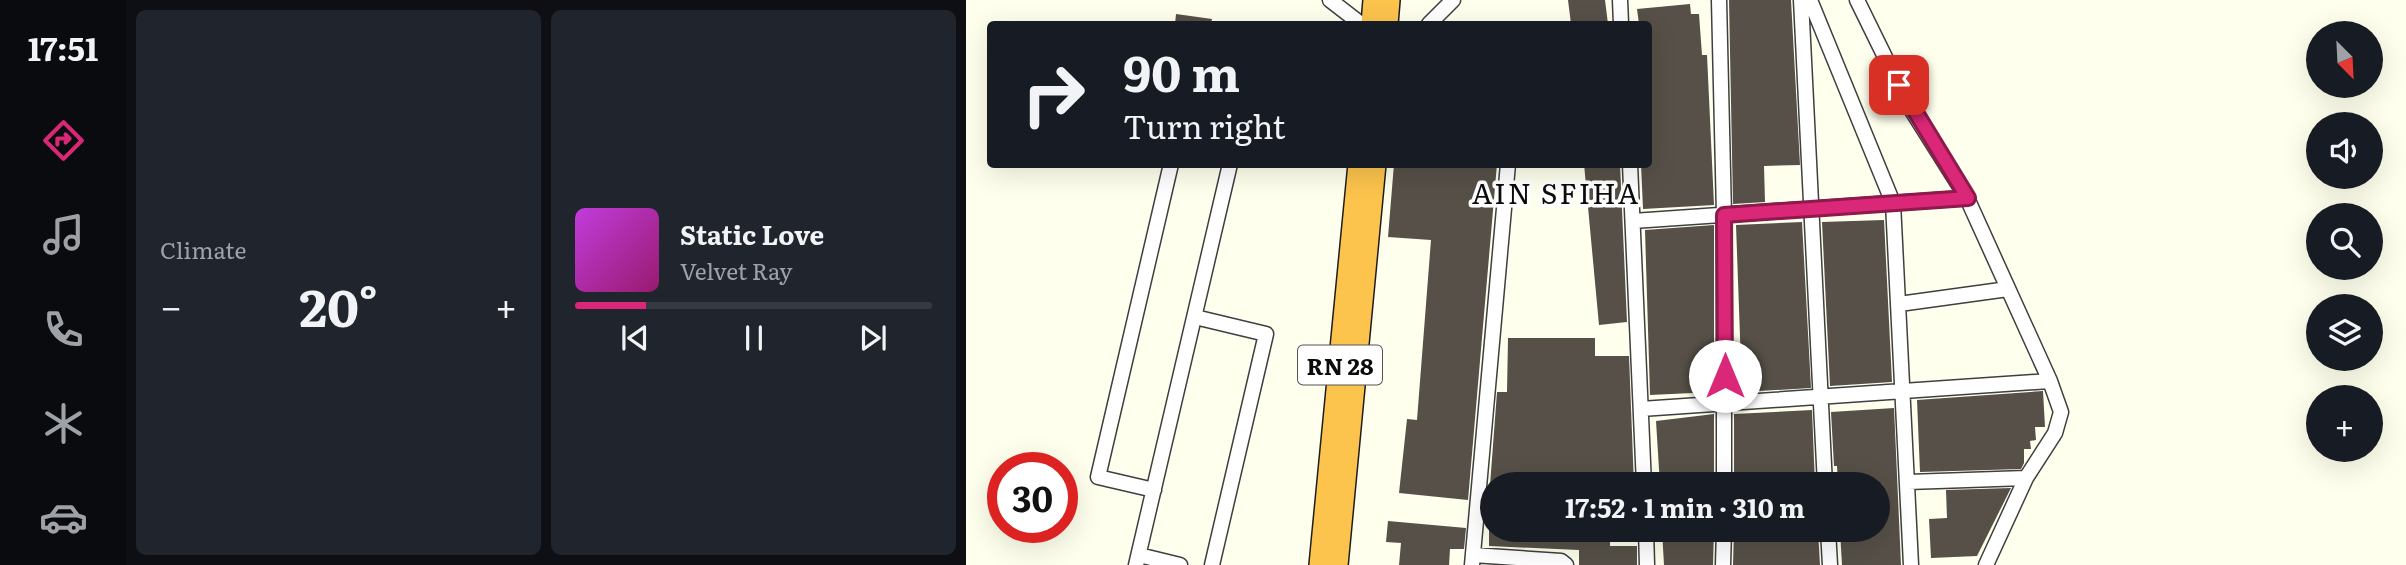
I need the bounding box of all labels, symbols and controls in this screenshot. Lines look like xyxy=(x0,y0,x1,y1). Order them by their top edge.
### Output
north arrow xyxy=(2306,21,2384,98)
map controls xyxy=(2306,21,2383,462)
text: 17:51 xyxy=(28,23,98,71)
text: 90 m xyxy=(1123,34,1240,107)
icon: right xyxy=(1008,49,1099,140)
pin xyxy=(1869,55,1929,115)
icon: arrive xyxy=(1880,66,1918,104)
text: Turn right xyxy=(1123,101,1285,149)
button: sound xyxy=(2306,112,2383,189)
icon: directions xyxy=(39,116,88,165)
district label: AIN SFIHA xyxy=(1472,171,1640,213)
button: search xyxy=(2306,203,2383,280)
icon: music xyxy=(39,210,88,259)
text: Static Love xyxy=(680,214,824,253)
text: Climate xyxy=(160,232,246,266)
text: Velvet Ray xyxy=(680,253,792,287)
text: 20° xyxy=(299,266,378,343)
text: − xyxy=(160,276,182,333)
text: + xyxy=(495,276,517,333)
button: layers xyxy=(2306,294,2383,371)
icon: phone xyxy=(39,305,88,354)
icon: previous xyxy=(616,319,654,357)
icon: pause xyxy=(735,319,773,357)
icon: next xyxy=(854,319,892,357)
position arrow xyxy=(1688,339,1762,413)
road number: RN 28 xyxy=(1298,346,1382,384)
button: + xyxy=(2306,385,2383,462)
icon: climate xyxy=(39,399,88,448)
speed limit sign: 30 xyxy=(987,452,1078,543)
text: 17:52 · 1 min · 310 m xyxy=(1565,487,1805,526)
icon: car xyxy=(39,493,88,542)

